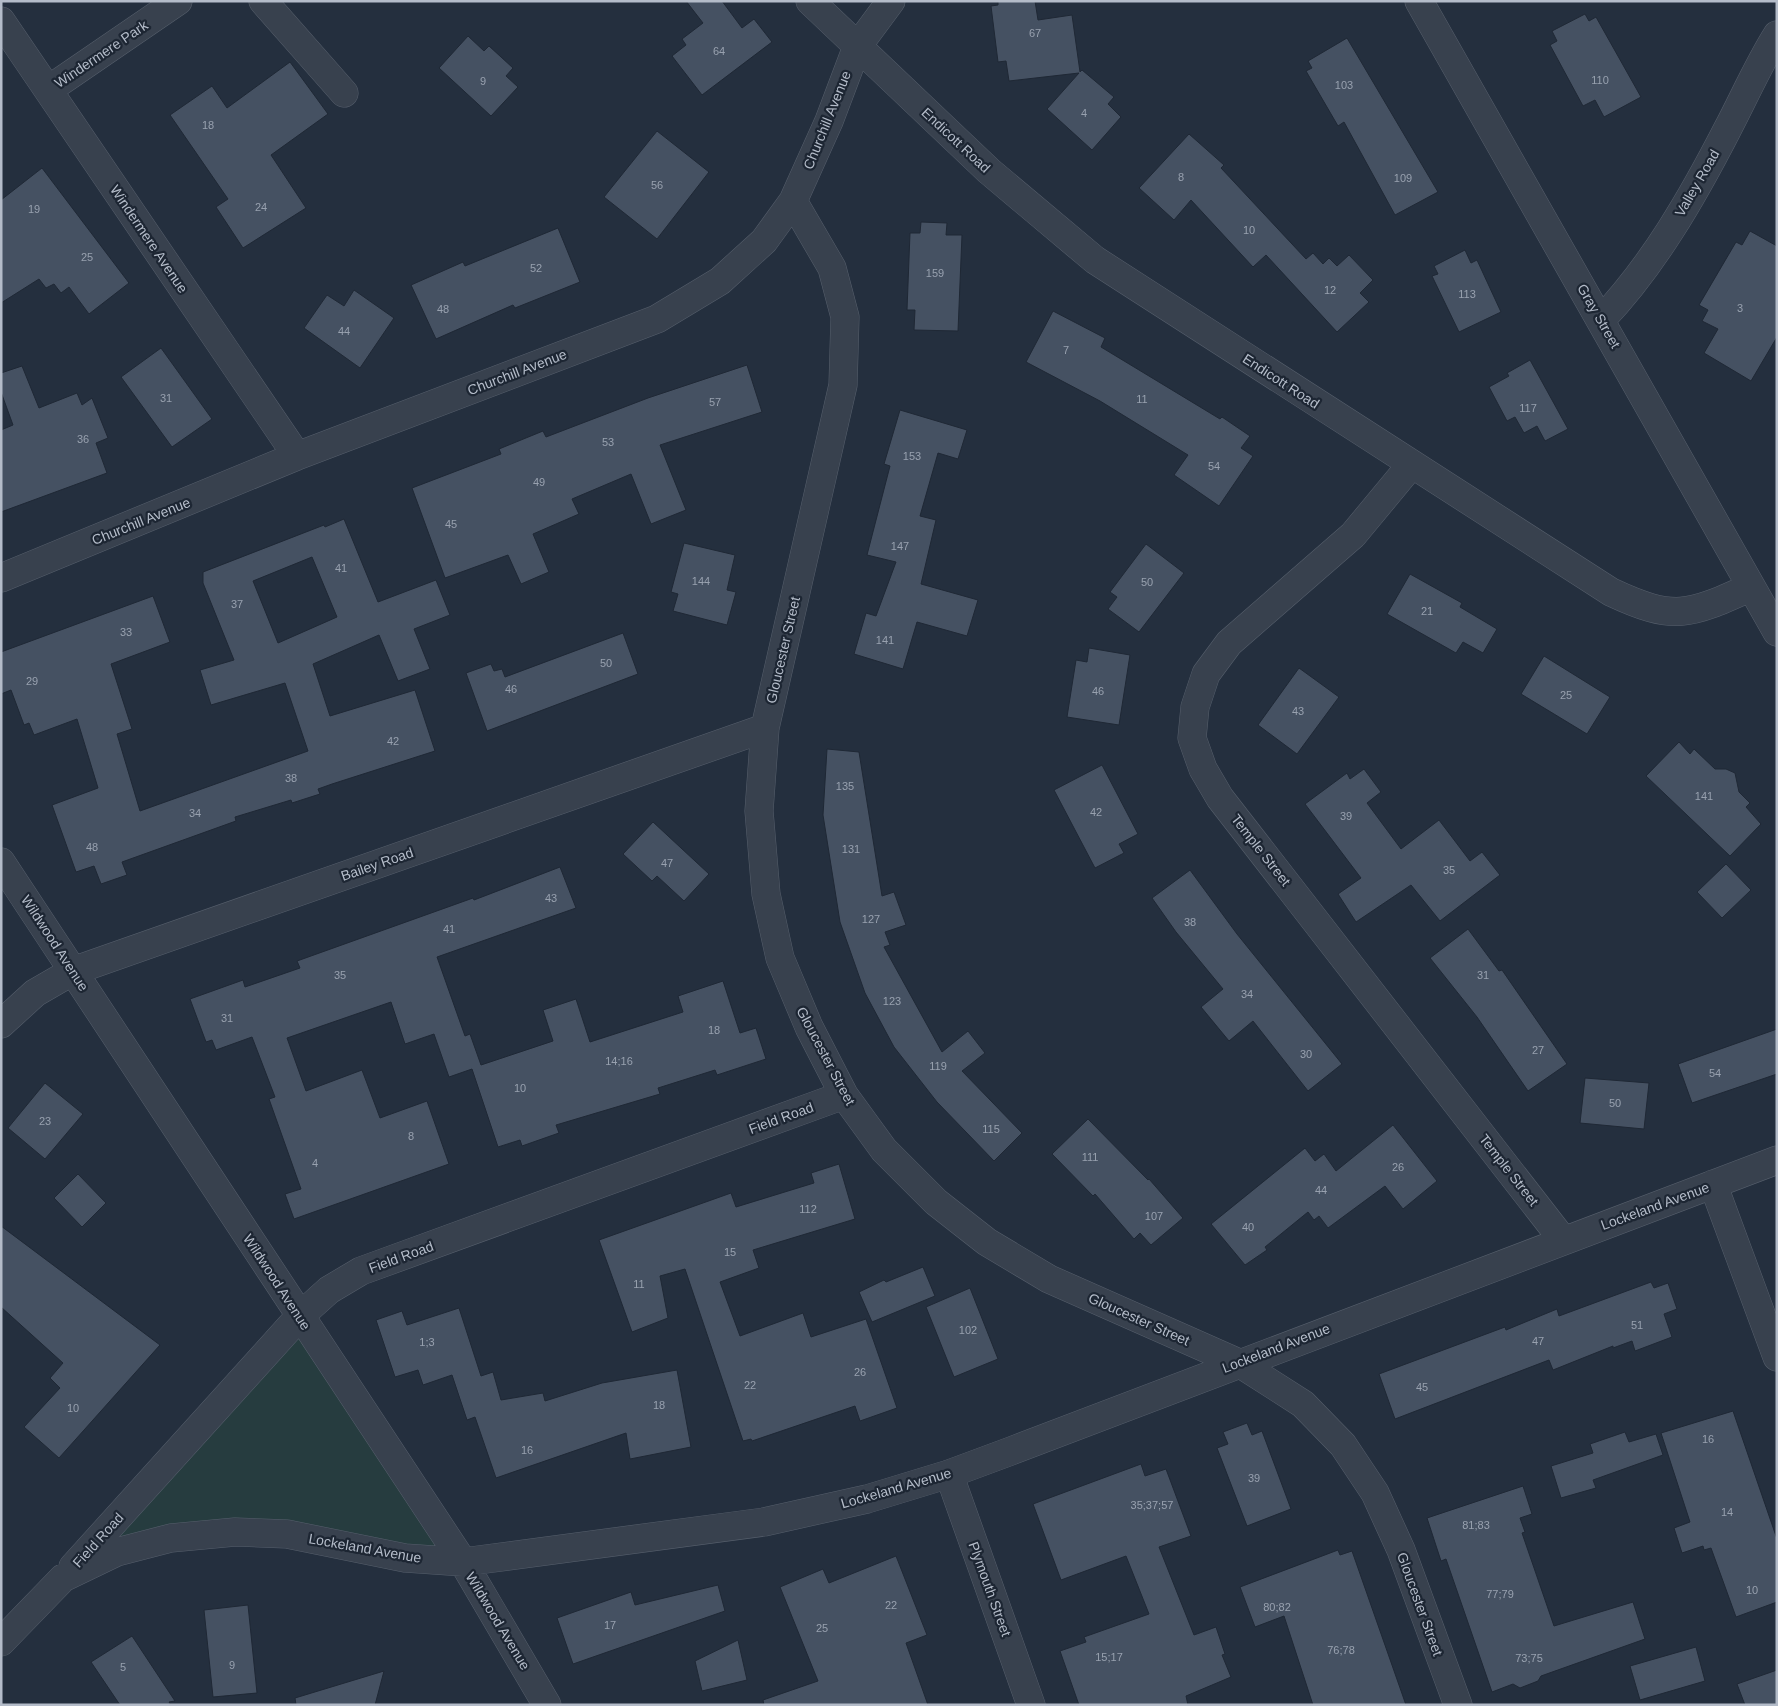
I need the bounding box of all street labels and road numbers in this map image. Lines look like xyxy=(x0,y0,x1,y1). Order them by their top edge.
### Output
street label: Windermere Park xyxy=(51,16,151,91)
street label: Churchill Avenue xyxy=(800,68,854,172)
street label: Endicott Road xyxy=(918,104,994,176)
street label: Valley Road xyxy=(1671,147,1723,219)
street label: Windermere Avenue xyxy=(107,182,191,296)
street label: Gray Street xyxy=(1574,281,1624,351)
street label: Churchill Avenue xyxy=(465,346,569,398)
street label: Endicott Road xyxy=(1240,350,1322,412)
street label: Churchill Avenue xyxy=(89,494,193,548)
street label: Gloucester Street xyxy=(763,595,803,705)
street label: Temple Street xyxy=(1228,811,1294,889)
street label: Bailey Road xyxy=(339,844,415,884)
street label: Wildwood Avenue xyxy=(18,892,92,994)
street label: Gloucester Street xyxy=(793,1004,859,1108)
street label: Field Road xyxy=(746,1099,816,1137)
street label: Temple Street xyxy=(1476,1131,1542,1209)
street label: Lockeland Avenue xyxy=(1599,1179,1712,1233)
street label: Wildwood Avenue xyxy=(240,1231,314,1333)
street label: Field Road xyxy=(366,1238,436,1276)
street label: Gloucester Street xyxy=(1086,1290,1192,1349)
street label: Lockeland Avenue xyxy=(1220,1320,1332,1376)
street label: Lockeland Avenue xyxy=(839,1465,953,1511)
street label: Field Road xyxy=(69,1509,127,1571)
street label: Lockeland Avenue xyxy=(307,1530,423,1566)
street label: Plymouth Street xyxy=(965,1539,1015,1639)
street label: Gloucester Street xyxy=(1394,1550,1446,1658)
street label: Wildwood Avenue xyxy=(463,1569,534,1673)

